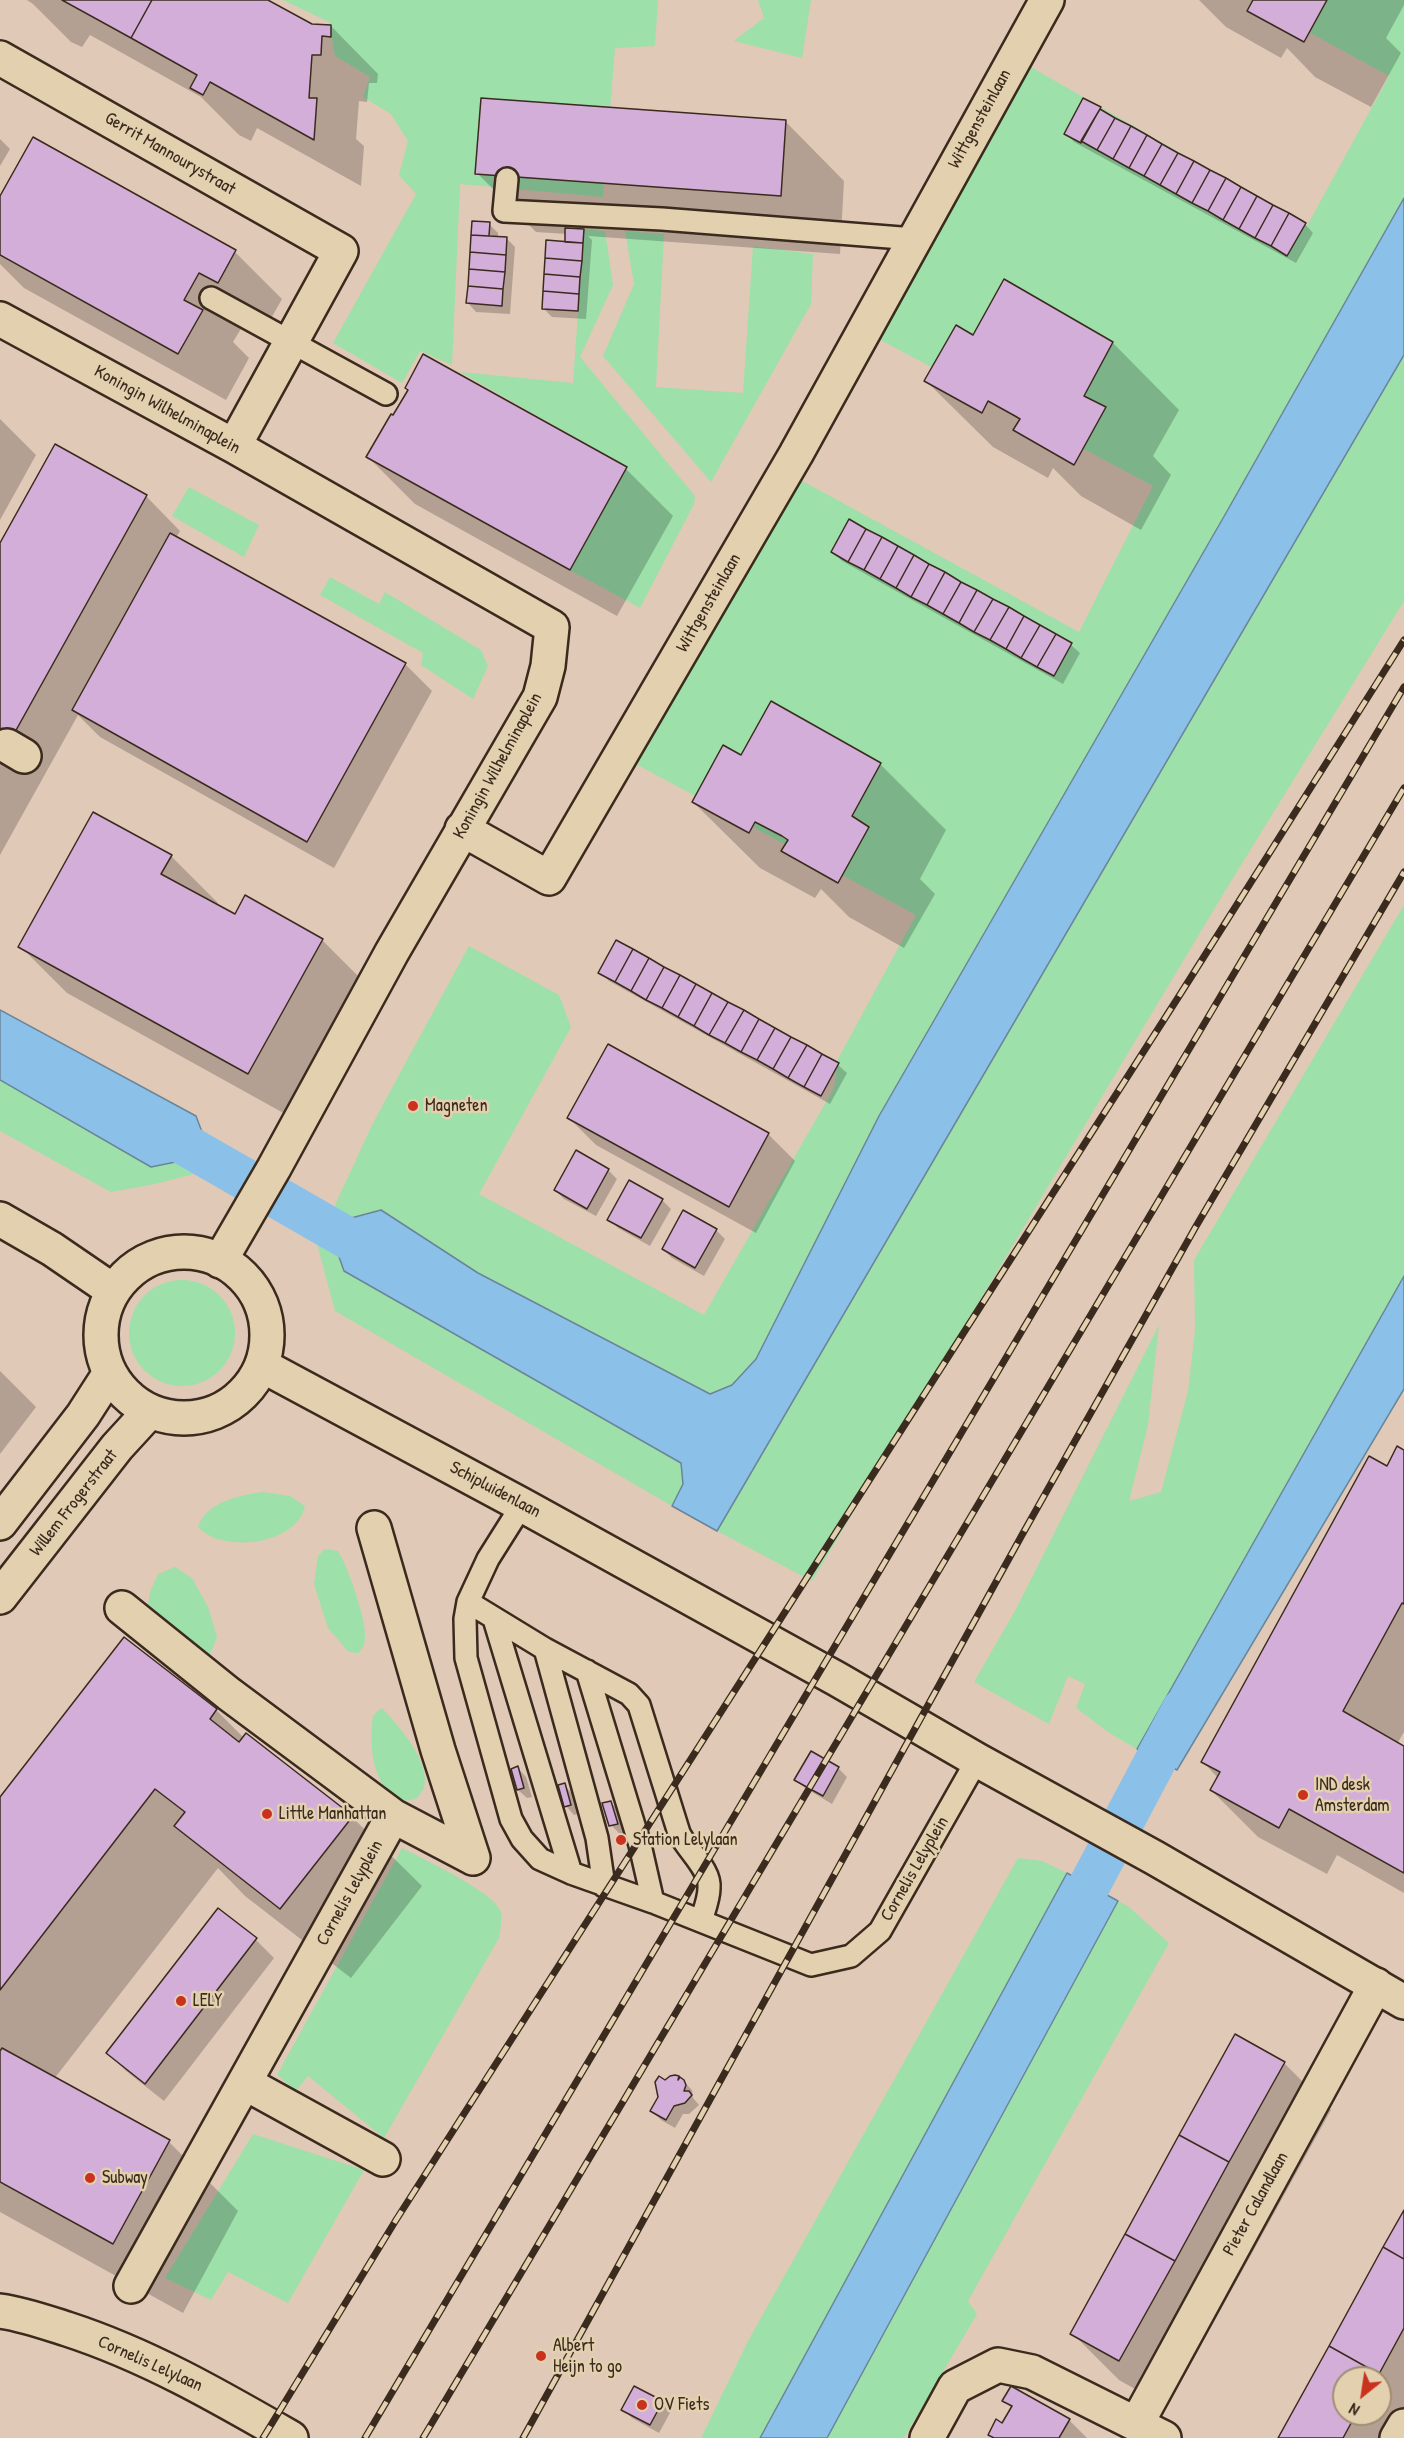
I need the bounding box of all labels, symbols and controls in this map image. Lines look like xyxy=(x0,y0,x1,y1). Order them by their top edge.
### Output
street label: Wittgensteinlaan xyxy=(944,66,1016,172)
street label: Gerrit Mannourystraat xyxy=(101,108,239,200)
street label: Koningin Wilhelminaplein xyxy=(90,361,244,459)
street label: Wittgensteinlaan xyxy=(672,550,746,656)
street label: Koningin Wilhelminaplein xyxy=(449,689,547,843)
place label: Magneten xyxy=(425,1095,488,1117)
marker: Magneten xyxy=(406,1099,420,1113)
street label: Willem Frogerstraat xyxy=(26,1445,122,1561)
street label: Schipluidenlaan xyxy=(446,1457,544,1523)
place label: IND desk Amsterdam xyxy=(1315,1774,1390,1816)
marker: IND desk Amsterdam xyxy=(1296,1788,1310,1802)
place label: Little Manhattan xyxy=(279,1803,386,1825)
marker: Little Manhattan xyxy=(260,1807,274,1821)
street label: Cornelis Lelyplein xyxy=(876,1813,954,1925)
place label: Station Lelylaan xyxy=(633,1829,738,1851)
marker: Station Lelylaan xyxy=(614,1833,628,1847)
street label: Cornelis Lelyplein xyxy=(312,1836,388,1950)
place label: LELY xyxy=(193,1990,222,2012)
marker: LELY xyxy=(174,1994,188,2008)
street label: Pieter Calandlaan xyxy=(1219,2148,1293,2260)
place label: Subway xyxy=(102,2167,148,2189)
marker: Subway xyxy=(83,2171,97,2185)
street label: Cornelis Lelylaan xyxy=(94,2331,206,2397)
place label: Albert Heijn to go xyxy=(553,2335,622,2378)
marker: Albert Heijn to go xyxy=(534,2349,548,2363)
north arrow xyxy=(1332,2366,1392,2426)
place label: OV Fiets xyxy=(654,2394,709,2416)
marker: OV Fiets xyxy=(635,2398,649,2412)
text: N xyxy=(1345,2398,1363,2422)

